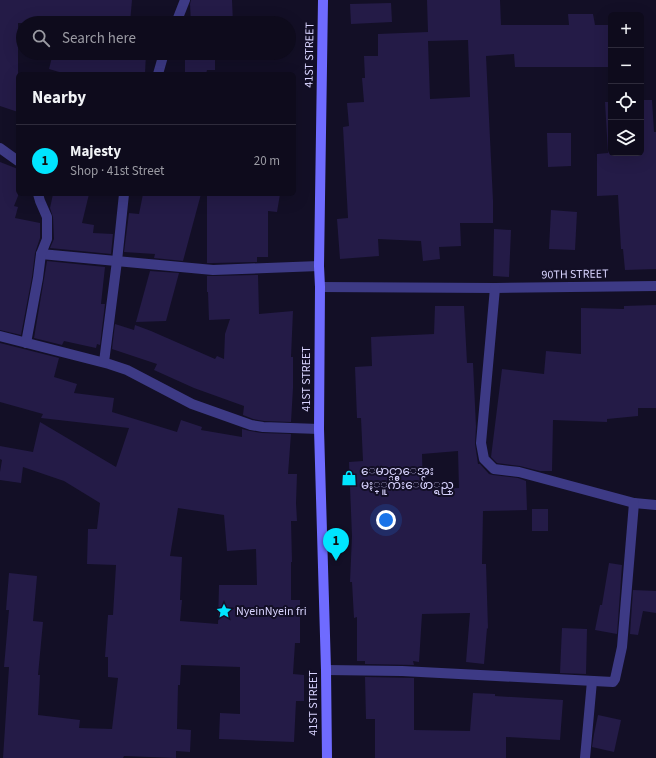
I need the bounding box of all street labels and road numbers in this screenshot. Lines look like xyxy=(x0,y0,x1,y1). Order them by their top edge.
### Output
street label: 41ST STREET xyxy=(300,22,319,88)
street label: 90TH STREET xyxy=(541,265,609,284)
street label: 41ST STREET xyxy=(298,346,315,412)
street label: 41ST STREET xyxy=(305,670,322,736)

